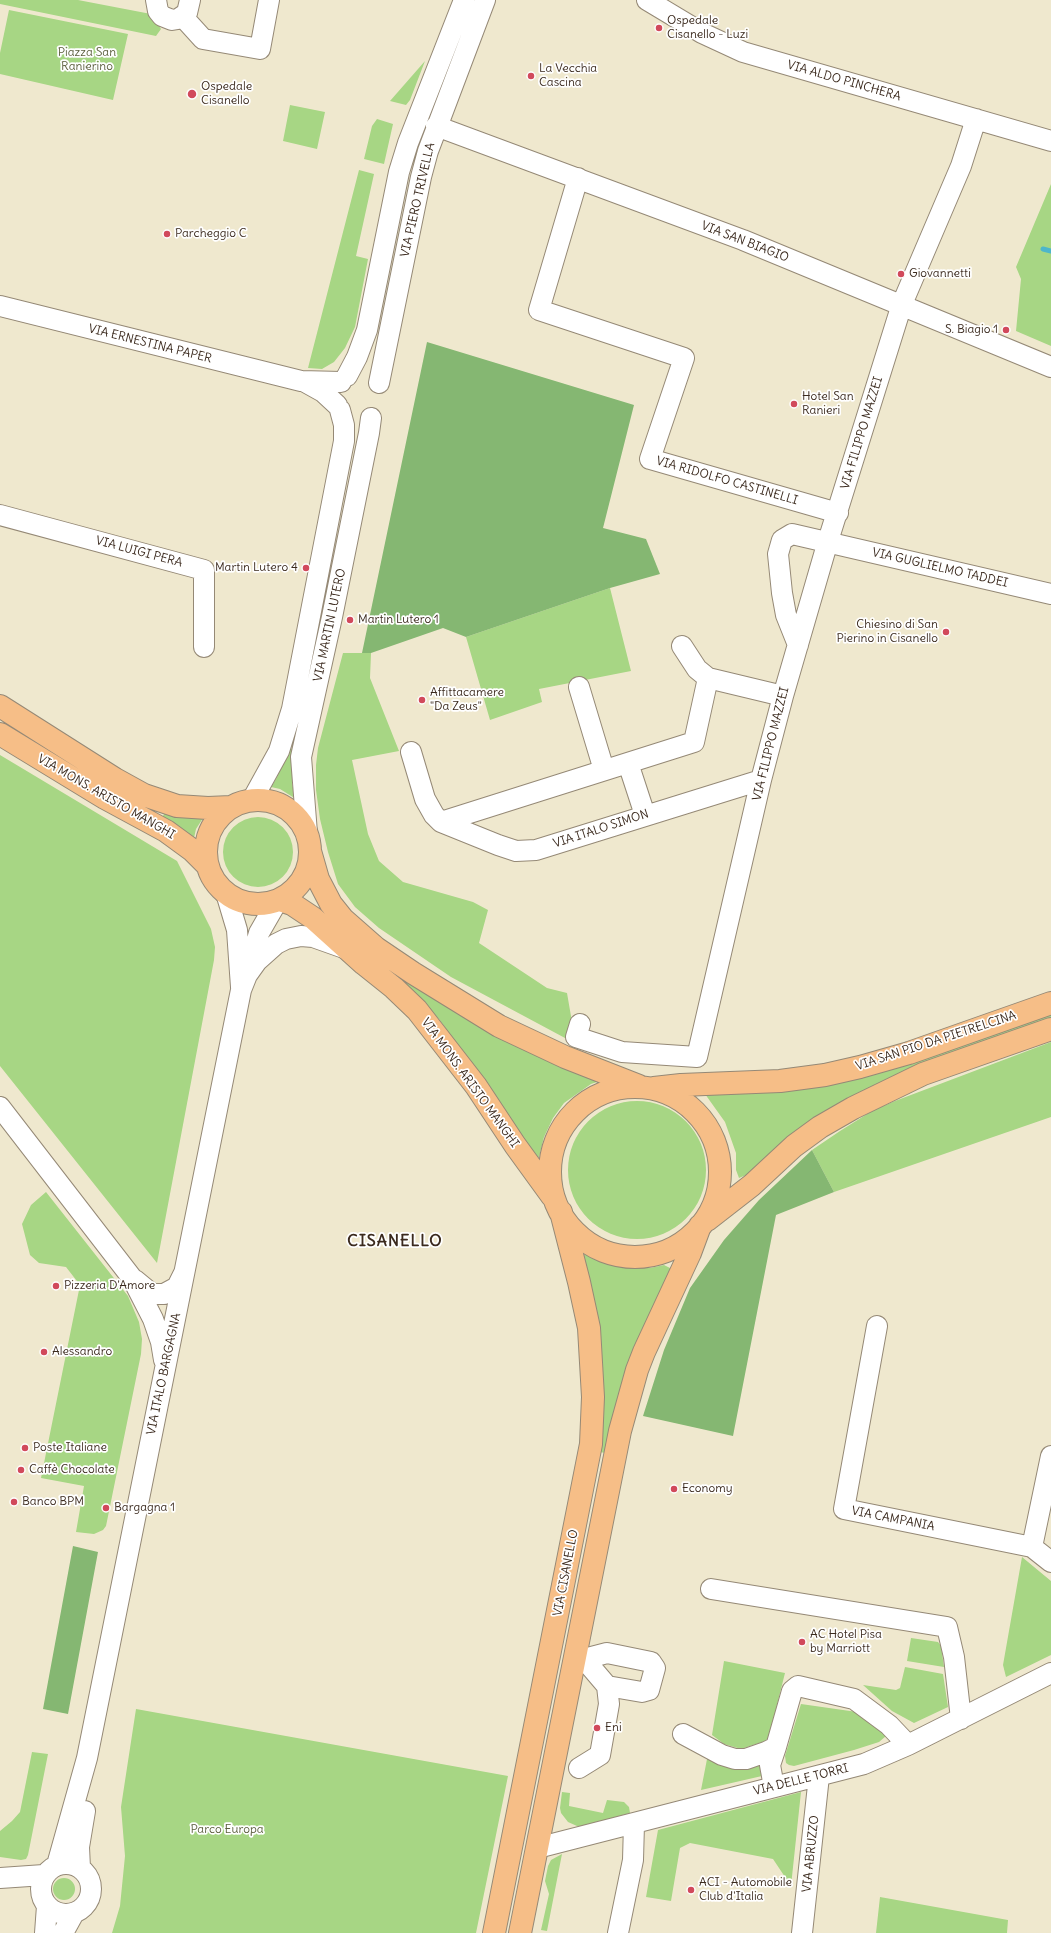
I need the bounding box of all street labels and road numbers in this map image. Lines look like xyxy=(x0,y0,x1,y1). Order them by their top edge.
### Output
street label: VIA ALDO PINCHERA xyxy=(785,58,903,104)
street label: VIA PIERO TRIVELLA xyxy=(398,141,438,259)
street label: VIA SAN BIAGIO xyxy=(699,219,791,265)
street label: VIA ERNESTINA PAPER xyxy=(87,322,213,366)
street label: VIA FILIPPO MAZZEI xyxy=(838,375,886,491)
street label: VIA RIDOLFO CASTINELLI xyxy=(654,454,800,508)
street label: VIA LUIGI PERA xyxy=(94,534,184,570)
street label: VIA GUGLIELMO TADDEI xyxy=(871,545,1009,591)
street label: VIA MARTIN LUTERO xyxy=(311,567,349,683)
street label: VIA FILIPPO MAZZEI xyxy=(750,685,792,803)
street label: VIA MONS. ARISTO MANGHI xyxy=(35,752,177,842)
street label: VIA ITALO SIMON xyxy=(551,807,651,851)
street label: VIA SAN PIO DA PIETRELCINA xyxy=(854,1008,1018,1074)
street label: VIA MONS. ARISTO MANGHI xyxy=(418,1016,522,1150)
street label: VIA ITALO BARGAGNA xyxy=(144,1312,184,1436)
street label: VIA CAMPANIA xyxy=(850,1504,936,1534)
street label: VIA CISANELLO xyxy=(551,1528,581,1618)
street label: VIA DELLE TORRI xyxy=(752,1761,850,1799)
street label: VIA ABRUZZO xyxy=(800,1815,822,1893)

